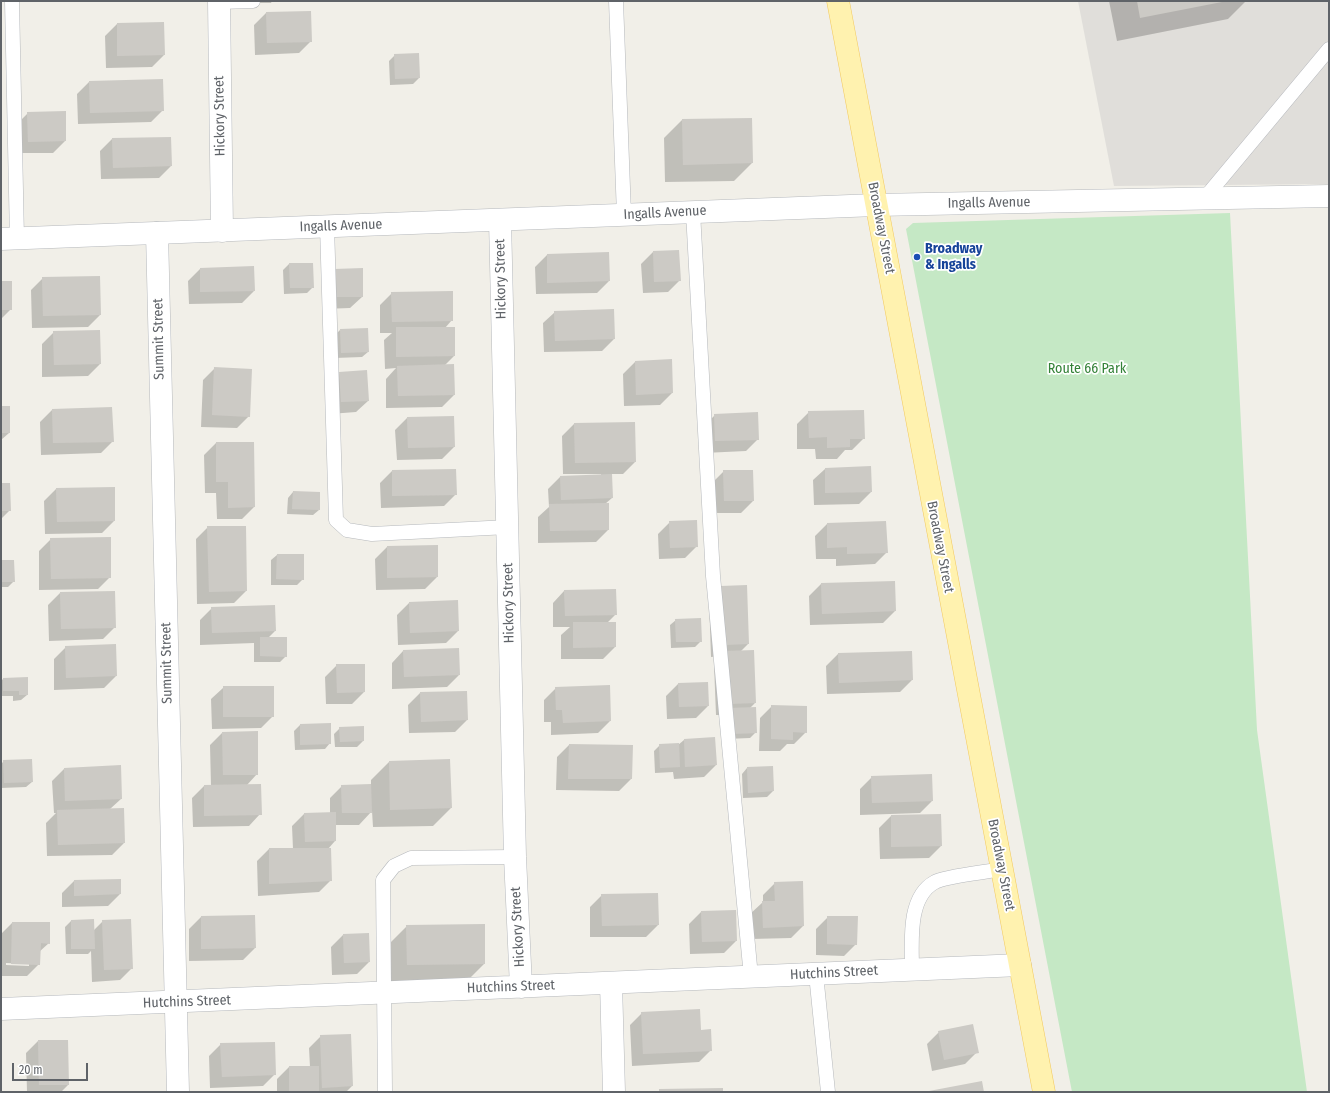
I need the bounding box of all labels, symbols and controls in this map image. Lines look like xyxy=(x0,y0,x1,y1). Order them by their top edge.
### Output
street label: Hickory Street xyxy=(211,76,229,156)
street label: Broadway Street xyxy=(864,181,898,275)
street label: Ingalls Avenue xyxy=(947,194,1031,212)
street label: Ingalls Avenue xyxy=(623,202,707,224)
street label: Ingalls Avenue xyxy=(299,216,383,236)
street label: Hickory Street xyxy=(492,239,510,319)
place label: Broadway & Ingalls xyxy=(925,241,982,274)
marker: Broadway & Ingalls xyxy=(912,252,922,262)
street label: Summit Street xyxy=(150,298,168,380)
park label: Route 66 Park xyxy=(1048,361,1126,377)
street label: Broadway Street xyxy=(923,500,957,594)
street label: Hickory Street xyxy=(500,563,518,643)
street label: Summit Street xyxy=(158,622,176,704)
street label: Broadway Street xyxy=(984,818,1018,912)
street label: Hickory Street xyxy=(508,886,528,968)
street label: Hutchins Street xyxy=(790,962,878,984)
street label: Hutchins Street xyxy=(467,977,555,997)
street label: Hutchins Street xyxy=(143,992,231,1012)
scale bar xyxy=(14,1055,90,1081)
text: 20 m xyxy=(19,1063,43,1077)

